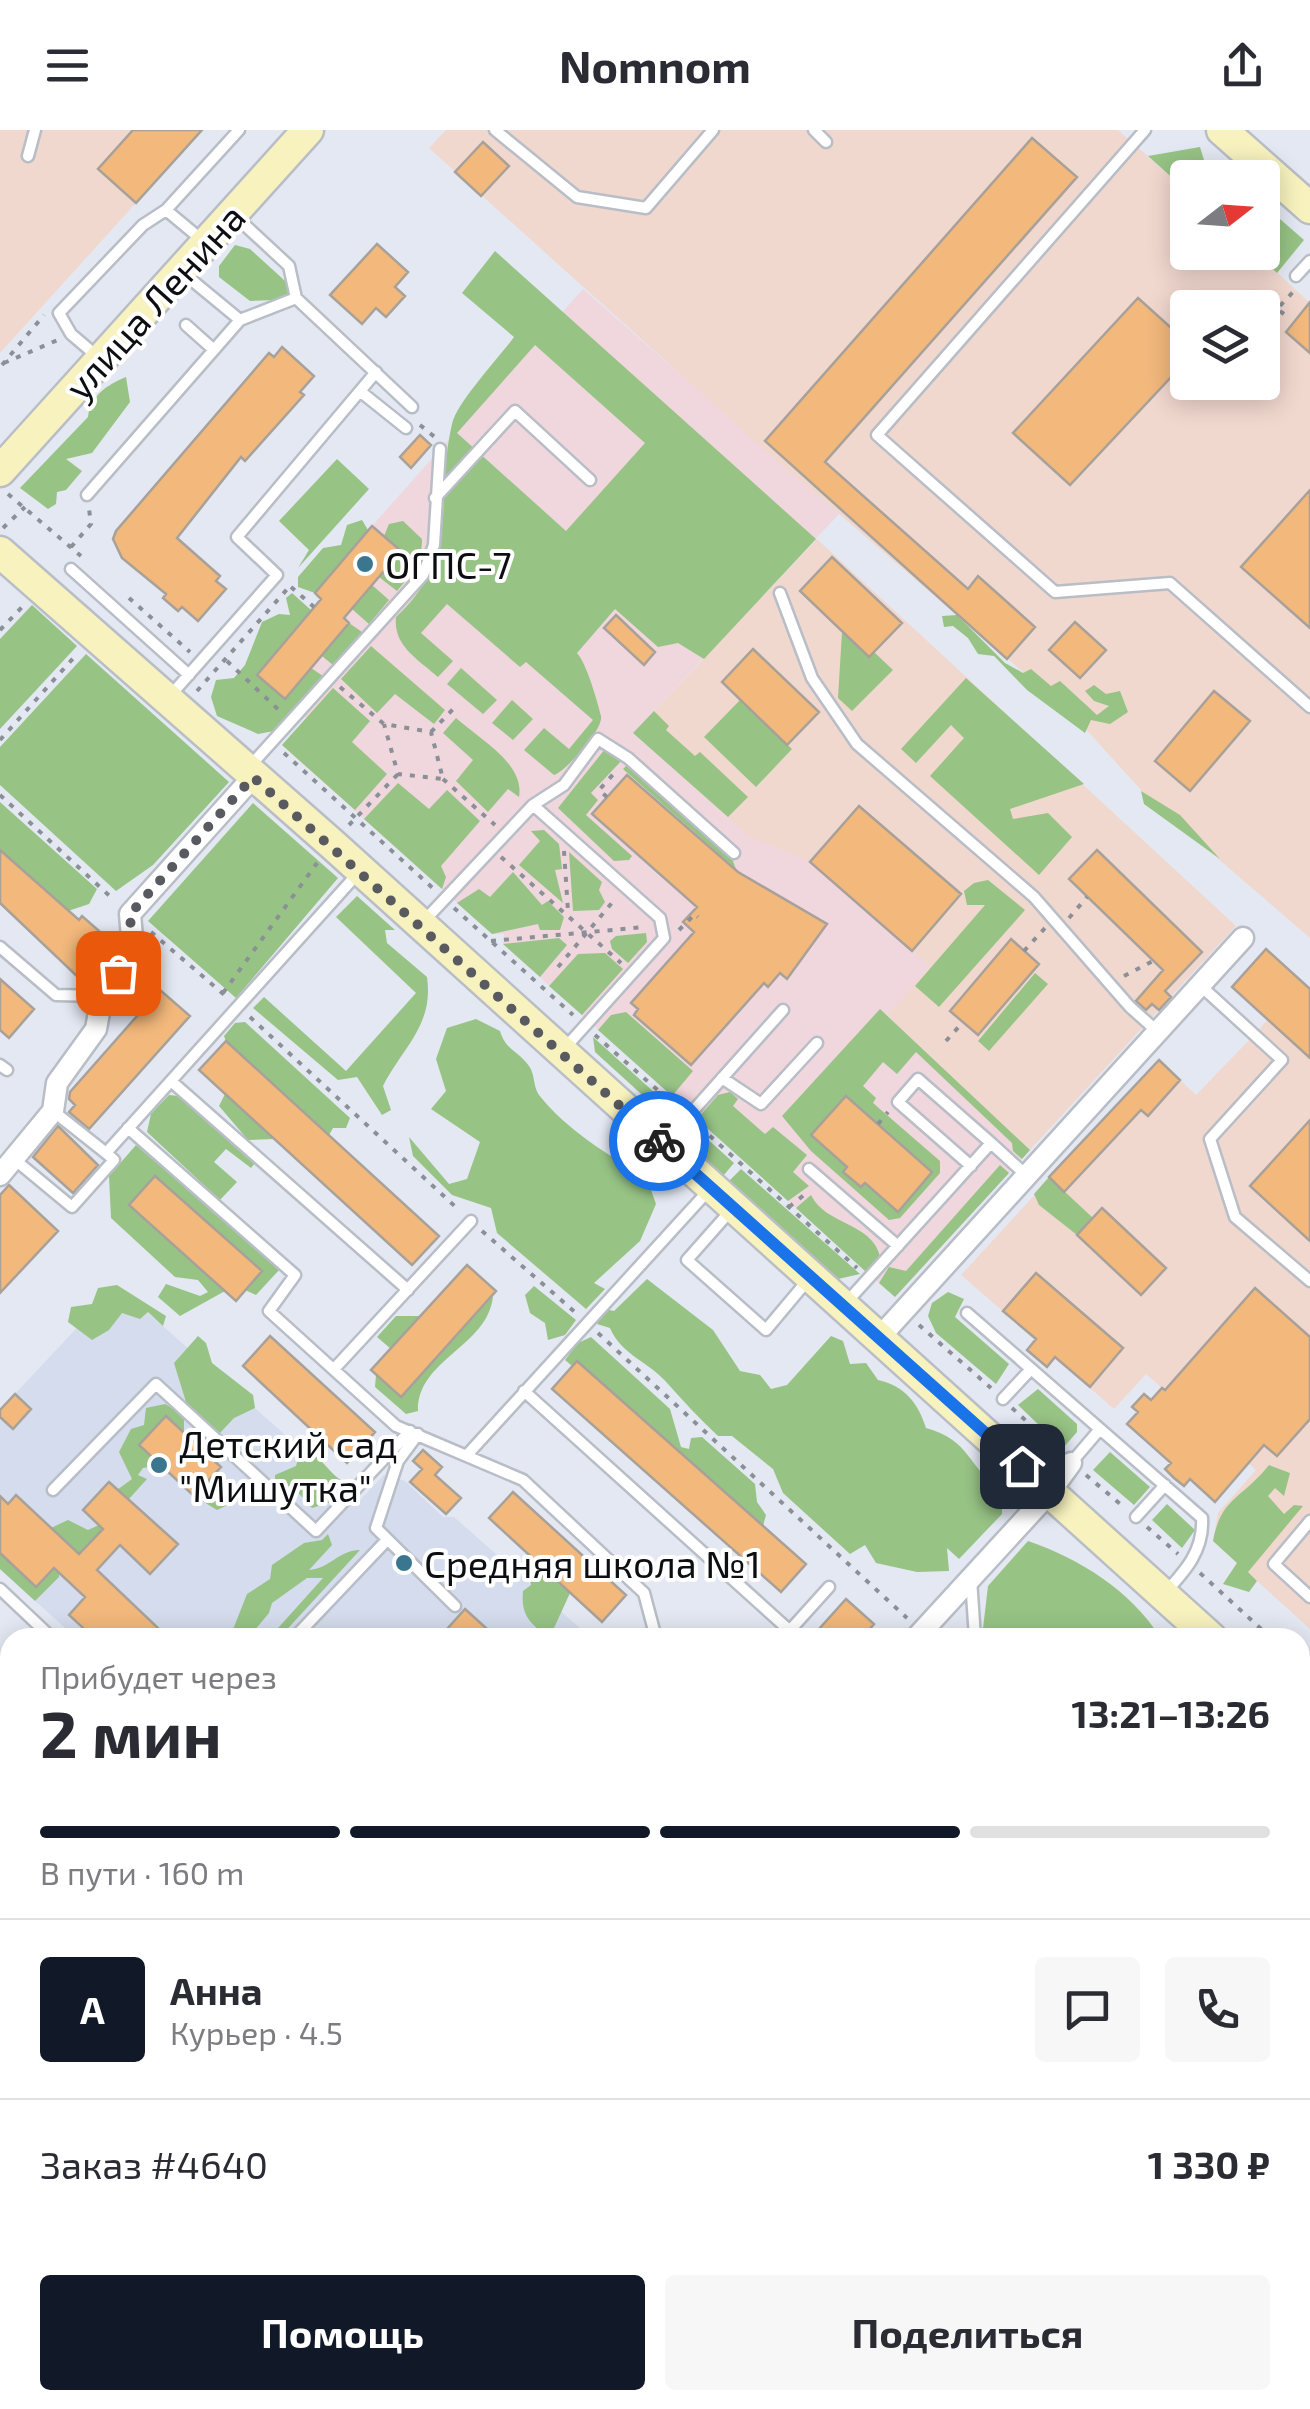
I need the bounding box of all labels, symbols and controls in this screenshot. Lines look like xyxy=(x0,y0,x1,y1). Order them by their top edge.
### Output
icon: menu xyxy=(40,38,95,93)
text: Nomnom xyxy=(559,38,751,92)
icon: share xyxy=(1215,38,1270,93)
north arrow xyxy=(1170,160,1280,270)
map controls xyxy=(1170,160,1280,400)
street label: улица Ленина xyxy=(54,194,254,408)
button: layers xyxy=(1170,290,1280,400)
place label: ОГПС-7 xyxy=(385,541,512,587)
marker: ОГПС-7 xyxy=(354,553,376,575)
pin xyxy=(76,931,161,1016)
icon: bag xyxy=(91,946,146,1001)
courier xyxy=(609,1091,709,1191)
icon: bike xyxy=(632,1114,687,1169)
place label: Детский сад "Мишутка" xyxy=(179,1420,398,1510)
pin xyxy=(980,1424,1065,1509)
icon: home xyxy=(995,1439,1050,1494)
marker: Детский сад "Мишутка" xyxy=(148,1454,170,1476)
place label: Средняя школа №1 xyxy=(424,1540,761,1586)
marker: Средняя школа №1 xyxy=(393,1552,415,1574)
text: Прибудет через xyxy=(40,1657,277,1695)
text: 13:21–13:26 xyxy=(1071,1690,1270,1736)
text: 2 мин xyxy=(40,1693,222,1771)
text: В пути · 160 m xyxy=(40,1853,244,1891)
button: chat xyxy=(1035,1957,1140,2062)
button: phone xyxy=(1165,1957,1270,2062)
text: Анна xyxy=(170,1967,263,2013)
text: А xyxy=(80,1986,105,2032)
text: Курьер · 4.5 xyxy=(170,2013,343,2051)
text: Заказ #4640 xyxy=(40,2141,268,2187)
text: 1 330 ₽ xyxy=(1148,2141,1270,2187)
button: Помощь xyxy=(40,2275,645,2390)
button: Поделиться xyxy=(665,2275,1270,2390)

